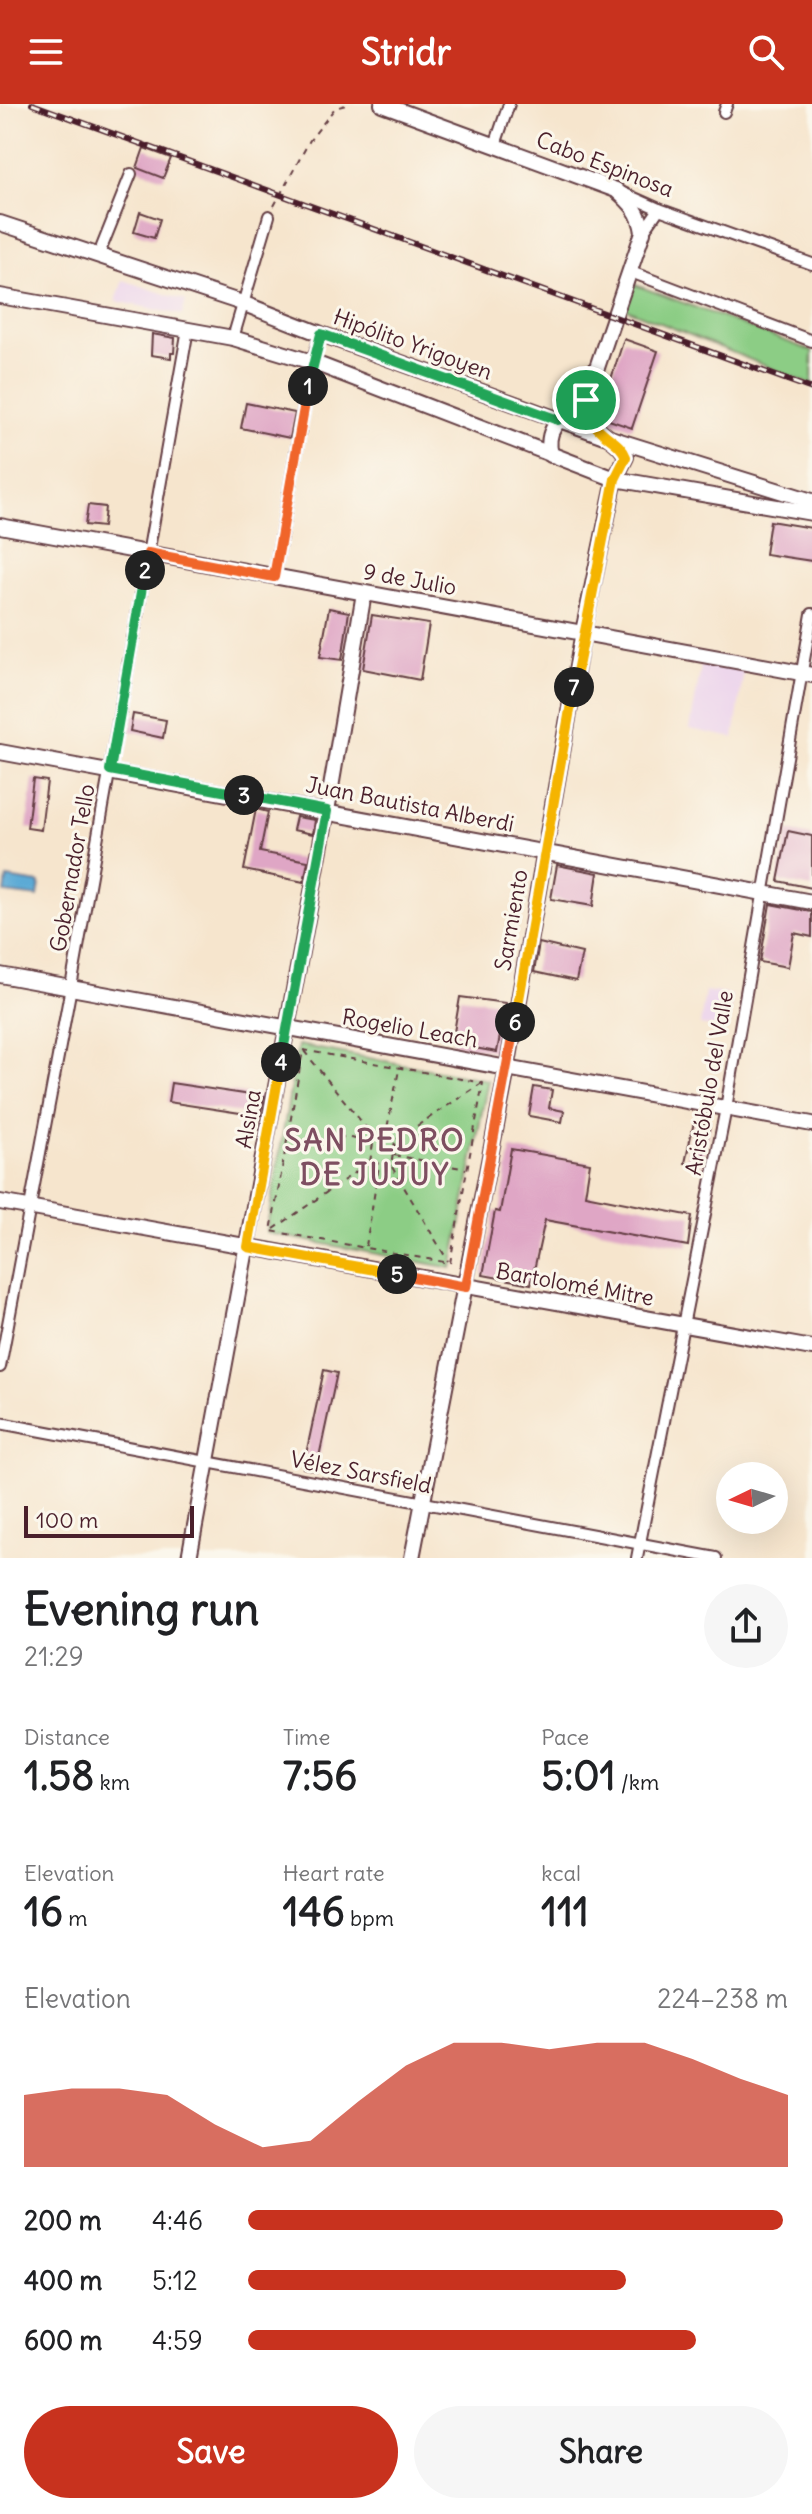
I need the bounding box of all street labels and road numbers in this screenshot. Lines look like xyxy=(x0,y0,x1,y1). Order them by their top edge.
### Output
street label: Cabo Espinosa xyxy=(532,125,678,203)
street label: Hipólito Yrigoyen xyxy=(330,302,496,386)
street label: 9 de Julio xyxy=(361,557,459,601)
street label: Juan Bautista Alberdi xyxy=(304,770,516,838)
street label: Gobernador Tello xyxy=(43,782,101,954)
street label: Sarmiento xyxy=(488,867,534,973)
street label: Aristóbulo del Valle xyxy=(679,988,739,1178)
street label: Rogelio Leach xyxy=(340,1002,480,1054)
street label: Alsina xyxy=(229,1087,267,1151)
street label: Bartolomé Mitre xyxy=(494,1256,656,1312)
street label: Vélez Sarsfield xyxy=(288,1445,434,1499)

